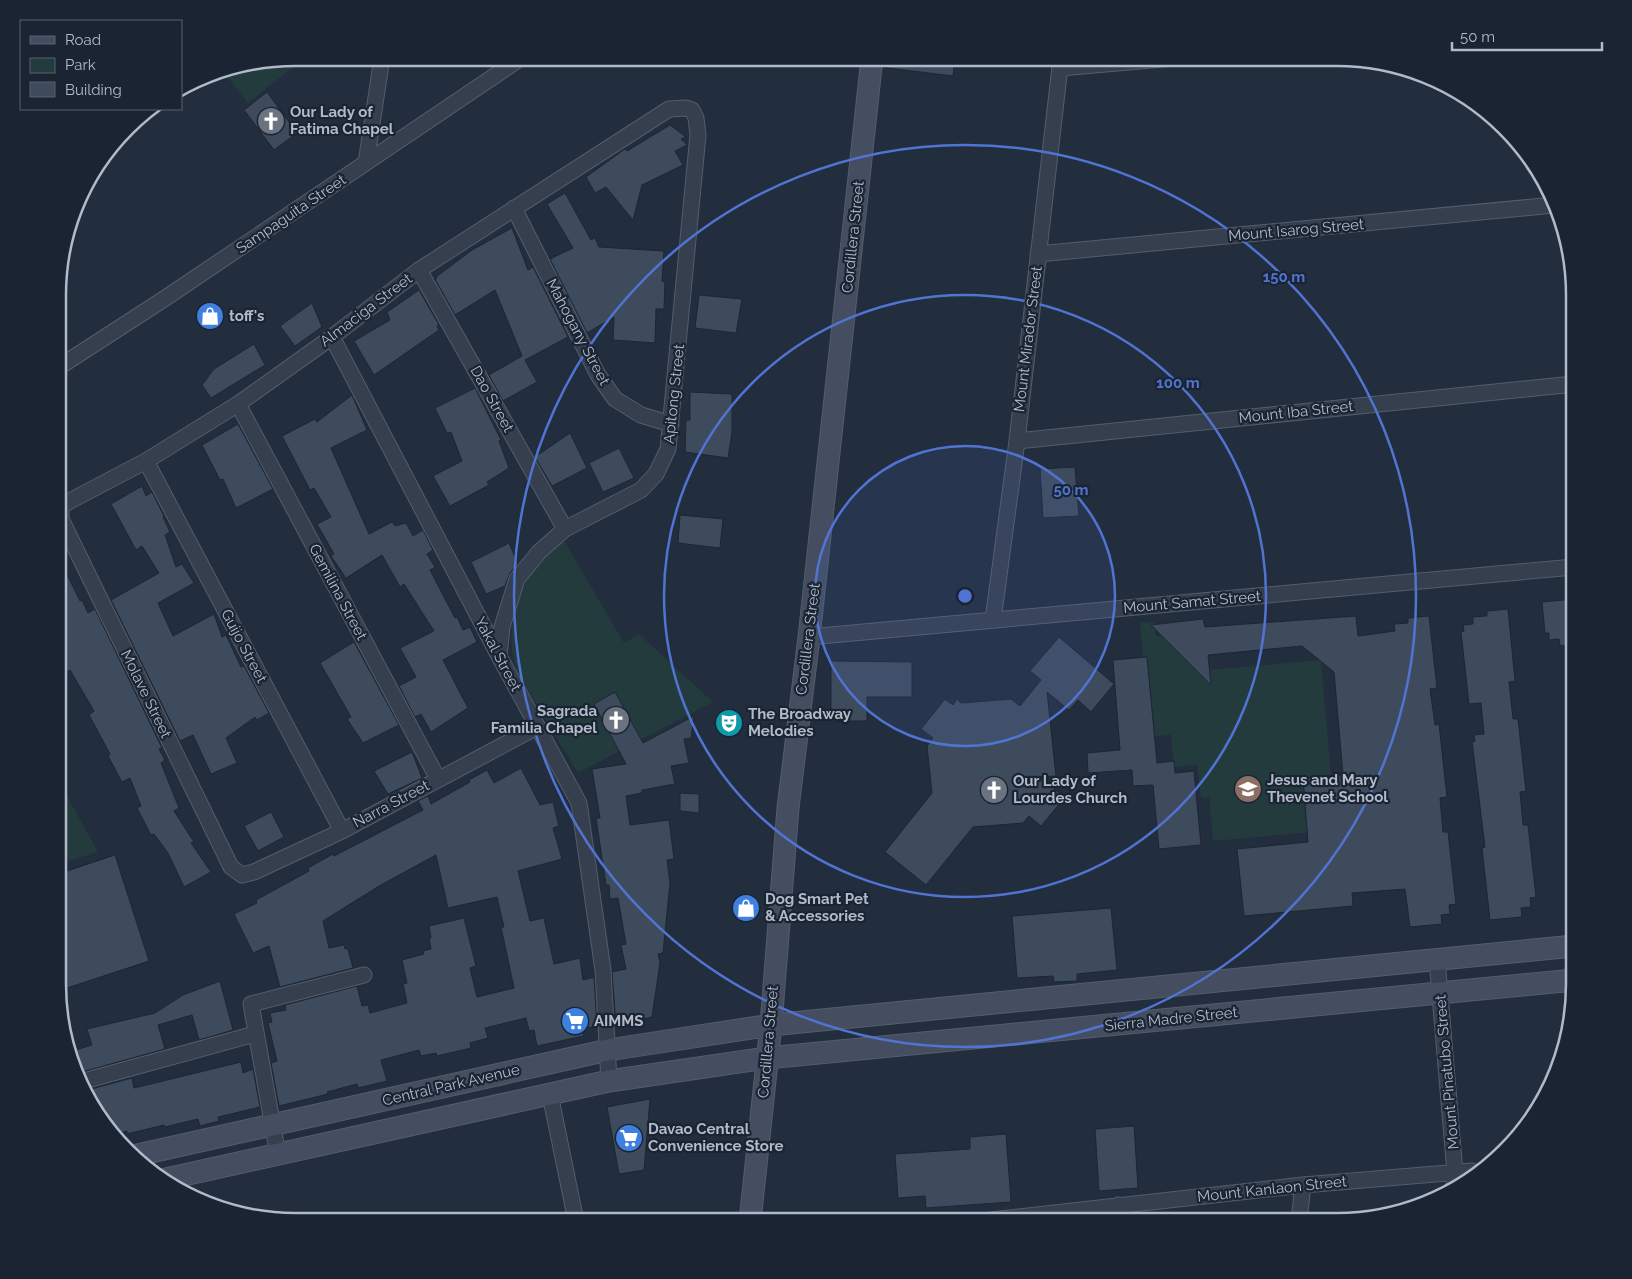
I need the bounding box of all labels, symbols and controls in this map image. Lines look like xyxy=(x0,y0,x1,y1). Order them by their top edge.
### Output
legend xyxy=(20,20,182,110)
scale bar xyxy=(1452,20,1602,52)
text: 50 m xyxy=(1460,28,1495,46)
text: Road xyxy=(65,31,101,49)
text: Park xyxy=(65,56,96,74)
text: Building xyxy=(65,81,122,99)
place label: Our Lady of Fatima Chapel xyxy=(290,103,394,138)
church icon: Our Lady of Fatima Chapel xyxy=(256,106,286,136)
street label: Sampaguita Street xyxy=(233,171,349,257)
street label: Cordillera Street xyxy=(838,180,868,294)
street label: Mount Isarog Street xyxy=(1227,215,1365,245)
street label: Mount Mirador Street xyxy=(1010,265,1046,413)
text: 150 m xyxy=(1263,268,1305,286)
street label: Almaciga Street xyxy=(316,270,416,350)
street label: Mahogany Street xyxy=(542,276,614,388)
shop icon: toff's xyxy=(195,301,225,331)
place label: toff's xyxy=(229,307,264,325)
street label: Apitong Street xyxy=(660,343,688,445)
street label: Dao Street xyxy=(466,363,518,435)
text: 100 m xyxy=(1156,374,1200,392)
street label: Mount Iba Street xyxy=(1238,397,1354,427)
text: 50 m xyxy=(1053,481,1089,499)
street label: Gemilina Street xyxy=(305,541,371,643)
street label: Cordillera Street xyxy=(792,582,824,696)
centre of rings xyxy=(956,587,974,605)
street label: Mount Samat Street xyxy=(1122,587,1262,617)
street label: Guijo Street xyxy=(217,606,271,686)
street label: Yakal Street xyxy=(471,614,525,694)
street label: Molave Street xyxy=(117,647,175,741)
place label: Sagrada Familia Chapel xyxy=(491,702,597,737)
church icon: Sagrada Familia Chapel xyxy=(601,705,631,735)
place label: The Broadway Melodies xyxy=(748,705,852,740)
theatre icon: The Broadway Melodies xyxy=(714,708,744,738)
place label: Jesus and Mary Thevenet School xyxy=(1267,771,1388,806)
place label: Our Lady of Lourdes Church xyxy=(1013,772,1127,807)
school or university icon: Jesus and Mary Thevenet School xyxy=(1233,774,1263,804)
church icon: Our Lady of Lourdes Church xyxy=(979,775,1009,805)
street label: Narra Street xyxy=(350,776,432,832)
place label: Dog Smart Pet & Accessories xyxy=(765,890,869,925)
shop icon: Dog Smart Pet & Accessories xyxy=(731,893,761,923)
street label: Cordillera Street xyxy=(754,985,782,1099)
street label: Mount Pinatubo Street xyxy=(1431,994,1463,1150)
street label: Sierra Madre Street xyxy=(1104,1003,1238,1035)
supermarket icon: AIMMS xyxy=(560,1006,590,1036)
place label: AIMMS xyxy=(594,1012,644,1030)
street label: Central Park Avenue xyxy=(381,1060,522,1110)
place label: Davao Central Convenience Store xyxy=(648,1120,784,1155)
supermarket icon: Davao Central Convenience Store xyxy=(614,1123,644,1153)
street label: Mount Kanlaon Street xyxy=(1196,1172,1348,1206)

